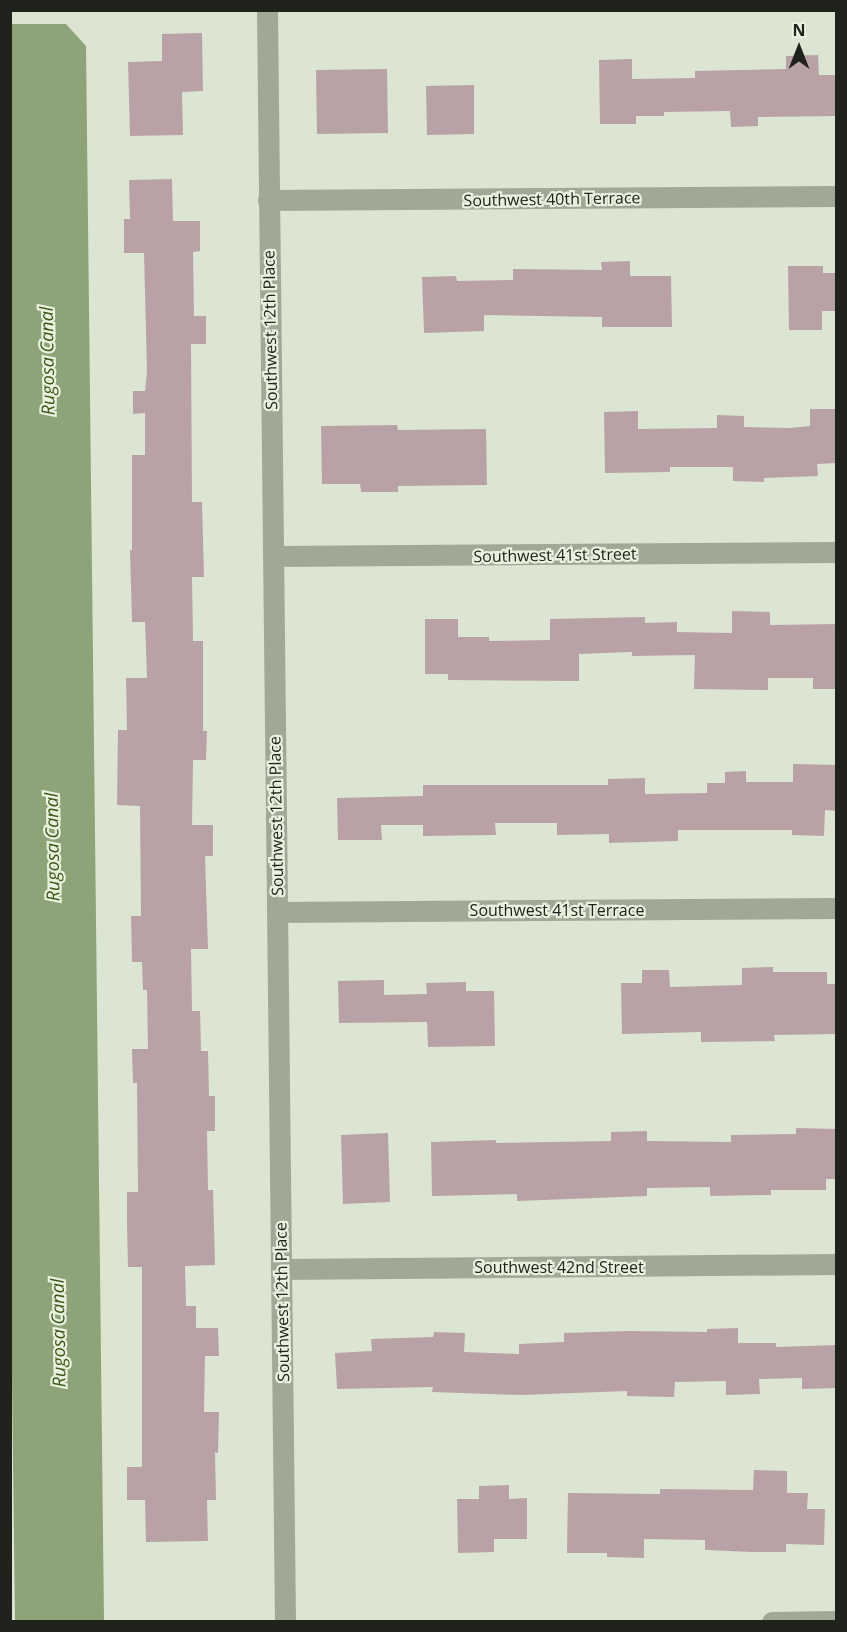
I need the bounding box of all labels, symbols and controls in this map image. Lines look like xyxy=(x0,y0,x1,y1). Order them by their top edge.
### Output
north arrow xyxy=(769,18,829,78)
text: N xyxy=(792,19,806,41)
street label: Southwest 40th Terrace xyxy=(463,188,641,210)
street label: Southwest 12th Place xyxy=(259,250,281,410)
water label: Rugosa Canal xyxy=(35,307,59,415)
street label: Southwest 41st Street xyxy=(473,544,637,566)
street label: Southwest 12th Place xyxy=(265,736,287,896)
water label: Rugosa Canal xyxy=(40,793,64,901)
street label: Southwest 41st Terrace xyxy=(470,900,644,920)
street label: Southwest 12th Place xyxy=(271,1222,293,1382)
street label: Southwest 42nd Street xyxy=(474,1257,644,1277)
water label: Rugosa Canal xyxy=(46,1279,70,1387)

